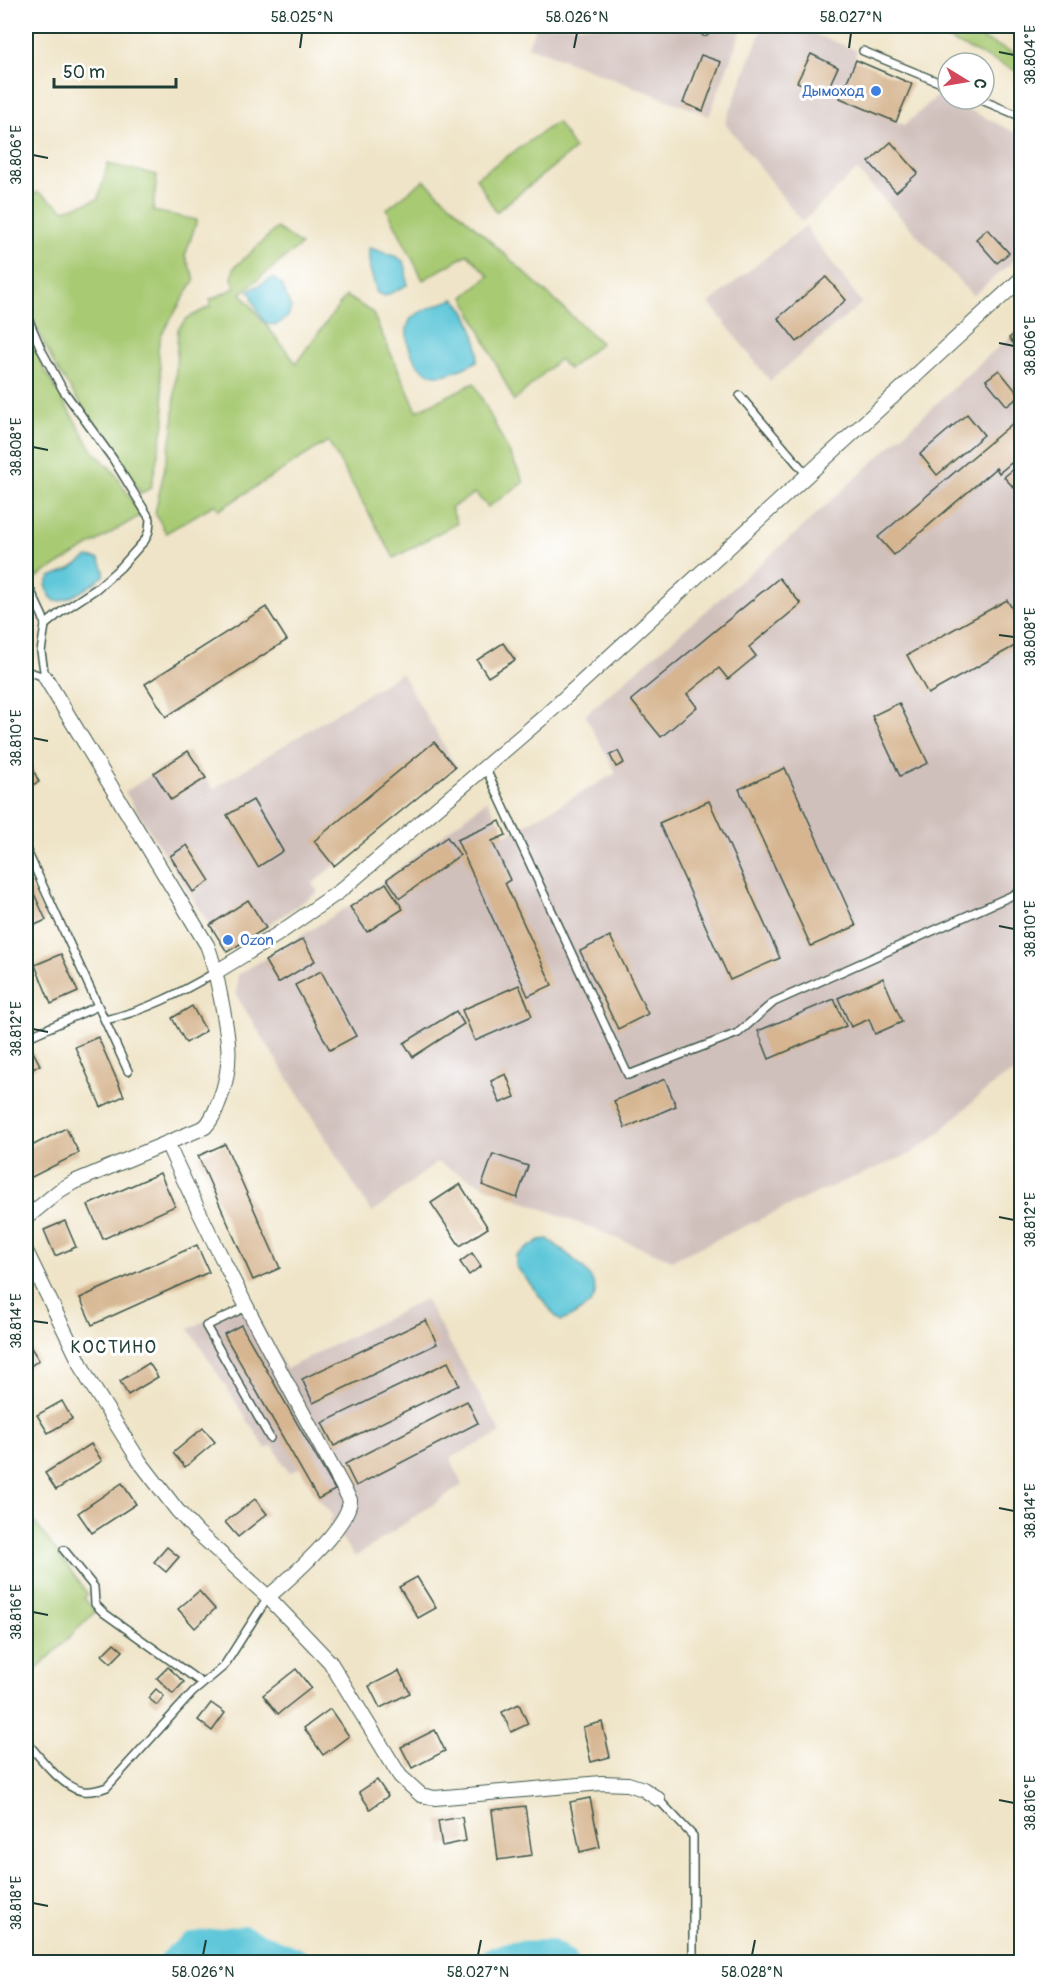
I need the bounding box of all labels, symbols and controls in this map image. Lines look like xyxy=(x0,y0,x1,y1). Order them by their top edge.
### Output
text: 58.025°N xyxy=(271,8,333,27)
text: 58.026°N xyxy=(545,8,609,27)
text: 58.027°N xyxy=(820,8,882,27)
text: 38.804°E xyxy=(1021,25,1040,85)
scale bar xyxy=(54,51,176,89)
north arrow xyxy=(936,51,996,111)
text: 50 m xyxy=(63,61,105,84)
text: С xyxy=(969,77,991,91)
place label: Дымоход xyxy=(802,82,864,101)
marker: Дымоход xyxy=(869,84,883,98)
text: 38.806°E xyxy=(7,125,26,185)
text: 38.806°E xyxy=(1021,316,1040,376)
text: 38.808°E xyxy=(7,417,26,476)
text: 38.808°E xyxy=(1021,607,1040,666)
text: 38.810°E xyxy=(7,709,26,767)
text: 38.810°E xyxy=(1021,900,1040,958)
place label: Ozon xyxy=(240,931,274,950)
marker: Ozon xyxy=(221,933,235,947)
text: 38.812°E xyxy=(7,1001,26,1057)
text: 38.812°E xyxy=(1021,1192,1040,1248)
text: 38.814°E xyxy=(7,1293,26,1349)
district label: КОСТИНО xyxy=(71,1336,158,1359)
text: 38.814°E xyxy=(1021,1483,1040,1539)
text: 38.816°E xyxy=(7,1584,26,1640)
text: 38.816°E xyxy=(1021,1775,1040,1831)
text: 38.818°E xyxy=(7,1876,26,1930)
text: 58.026°N xyxy=(171,1963,235,1982)
text: 58.027°N xyxy=(447,1963,509,1982)
text: 58.028°N xyxy=(721,1963,783,1982)

